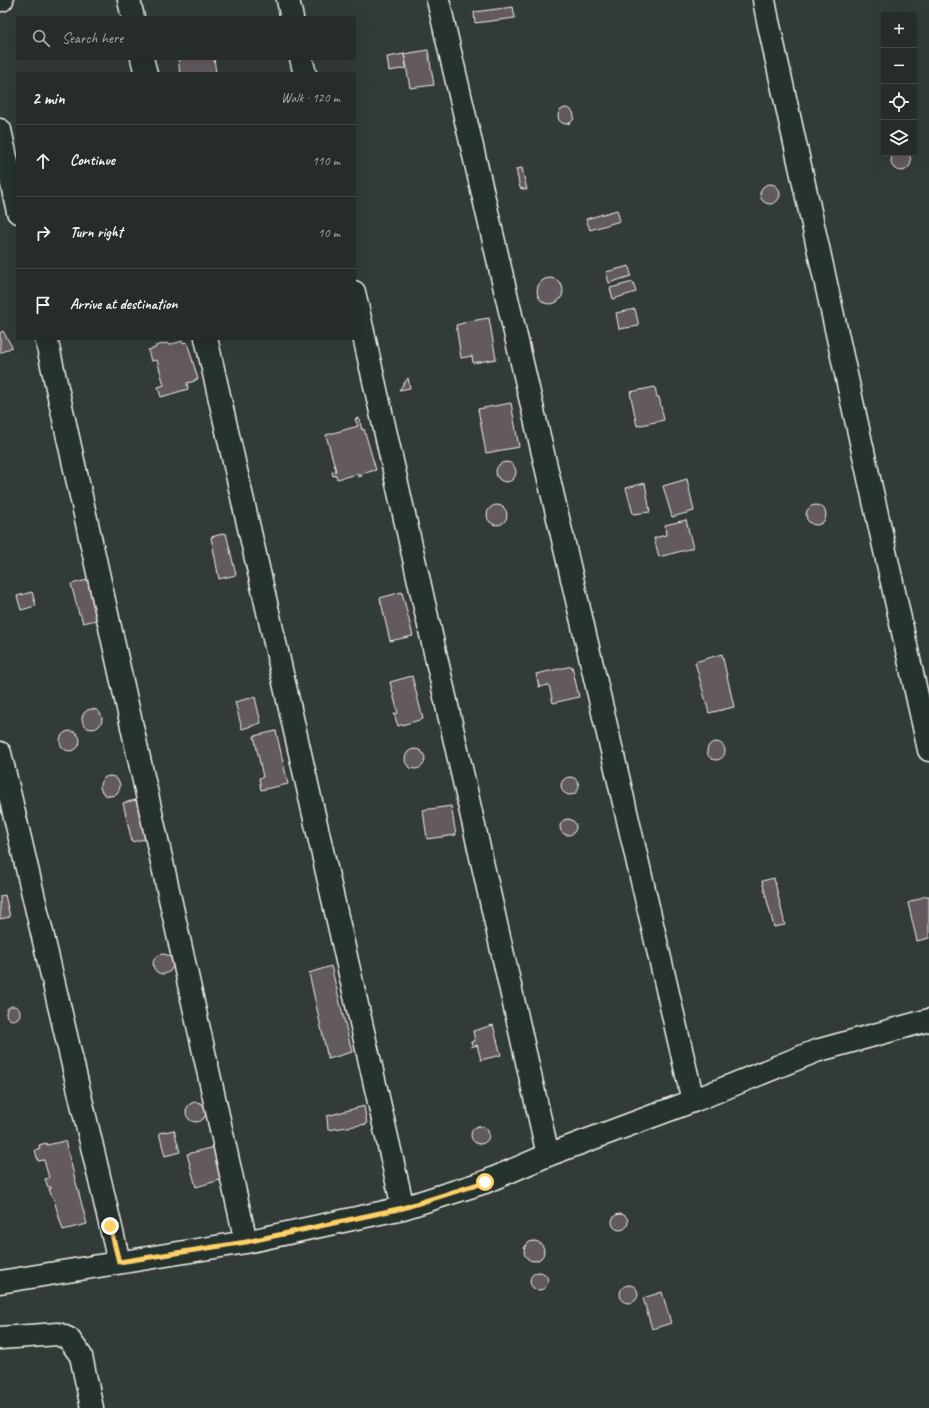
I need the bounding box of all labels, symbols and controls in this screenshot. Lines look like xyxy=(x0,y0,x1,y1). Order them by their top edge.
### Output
map controls xyxy=(881,12,917,156)
button: + xyxy=(881,12,917,48)
search box xyxy=(16,16,356,60)
icon: search xyxy=(30,27,52,49)
text: Search here xyxy=(62,29,123,48)
button: − xyxy=(881,48,917,84)
button: locate xyxy=(881,84,917,120)
text: 2 min xyxy=(32,88,65,109)
text: Walk · 120 m xyxy=(281,90,340,106)
button: layers xyxy=(881,120,917,156)
icon: ahead xyxy=(32,150,54,172)
text: Continue xyxy=(70,151,115,170)
text: 110 m xyxy=(312,153,340,169)
icon: right xyxy=(32,222,54,244)
text: Turn right xyxy=(70,223,123,242)
text: 10 m xyxy=(318,225,340,241)
icon: arrive xyxy=(32,294,54,316)
text: Arrive at destination xyxy=(70,295,177,314)
route start xyxy=(476,1173,494,1191)
route end xyxy=(101,1217,119,1235)

